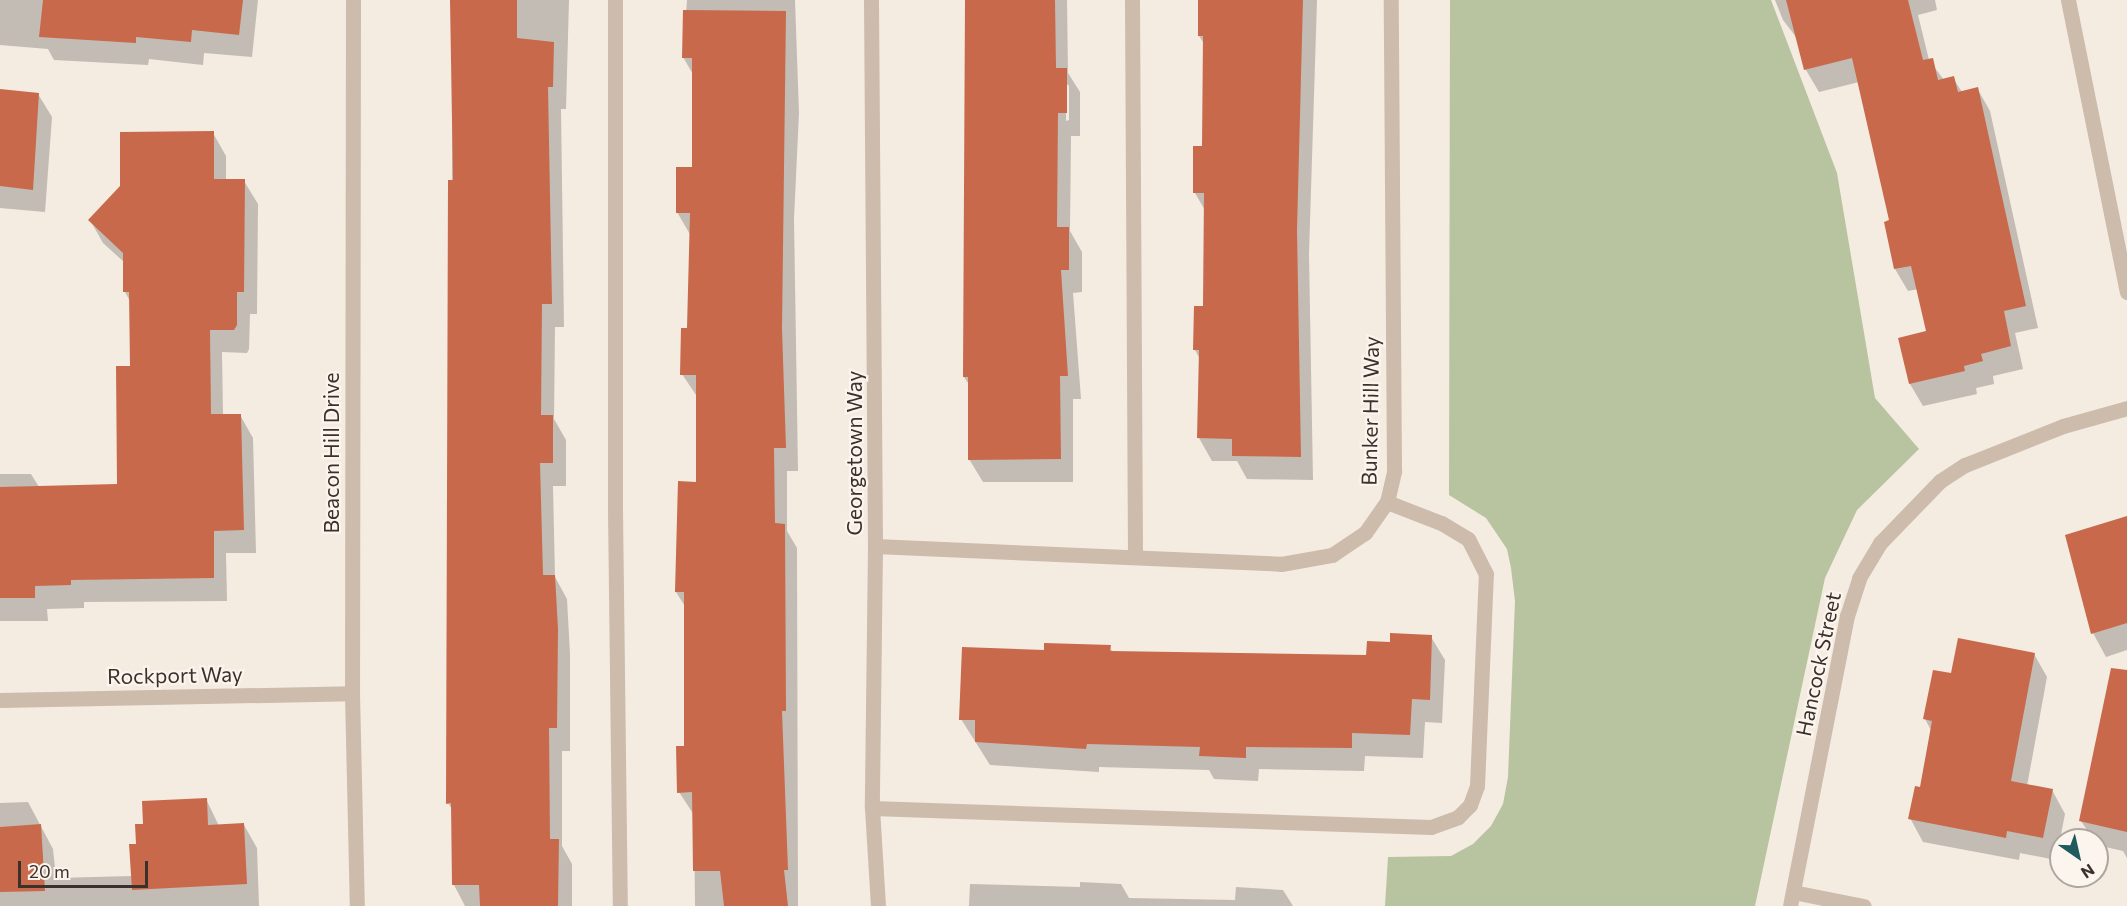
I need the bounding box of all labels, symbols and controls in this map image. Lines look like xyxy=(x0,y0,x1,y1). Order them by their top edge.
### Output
street label: Bunker Hill Way xyxy=(1356,336,1384,486)
street label: Georgetown Way xyxy=(841,371,867,535)
street label: Beacon Hill Drive xyxy=(318,372,344,534)
street label: Hancock Street xyxy=(1790,590,1846,738)
street label: Rockport Way xyxy=(107,661,243,689)
north arrow xyxy=(2049,828,2109,888)
scale bar xyxy=(21,849,152,887)
text: 20 m xyxy=(29,860,70,882)
text: N xyxy=(2078,860,2099,883)

